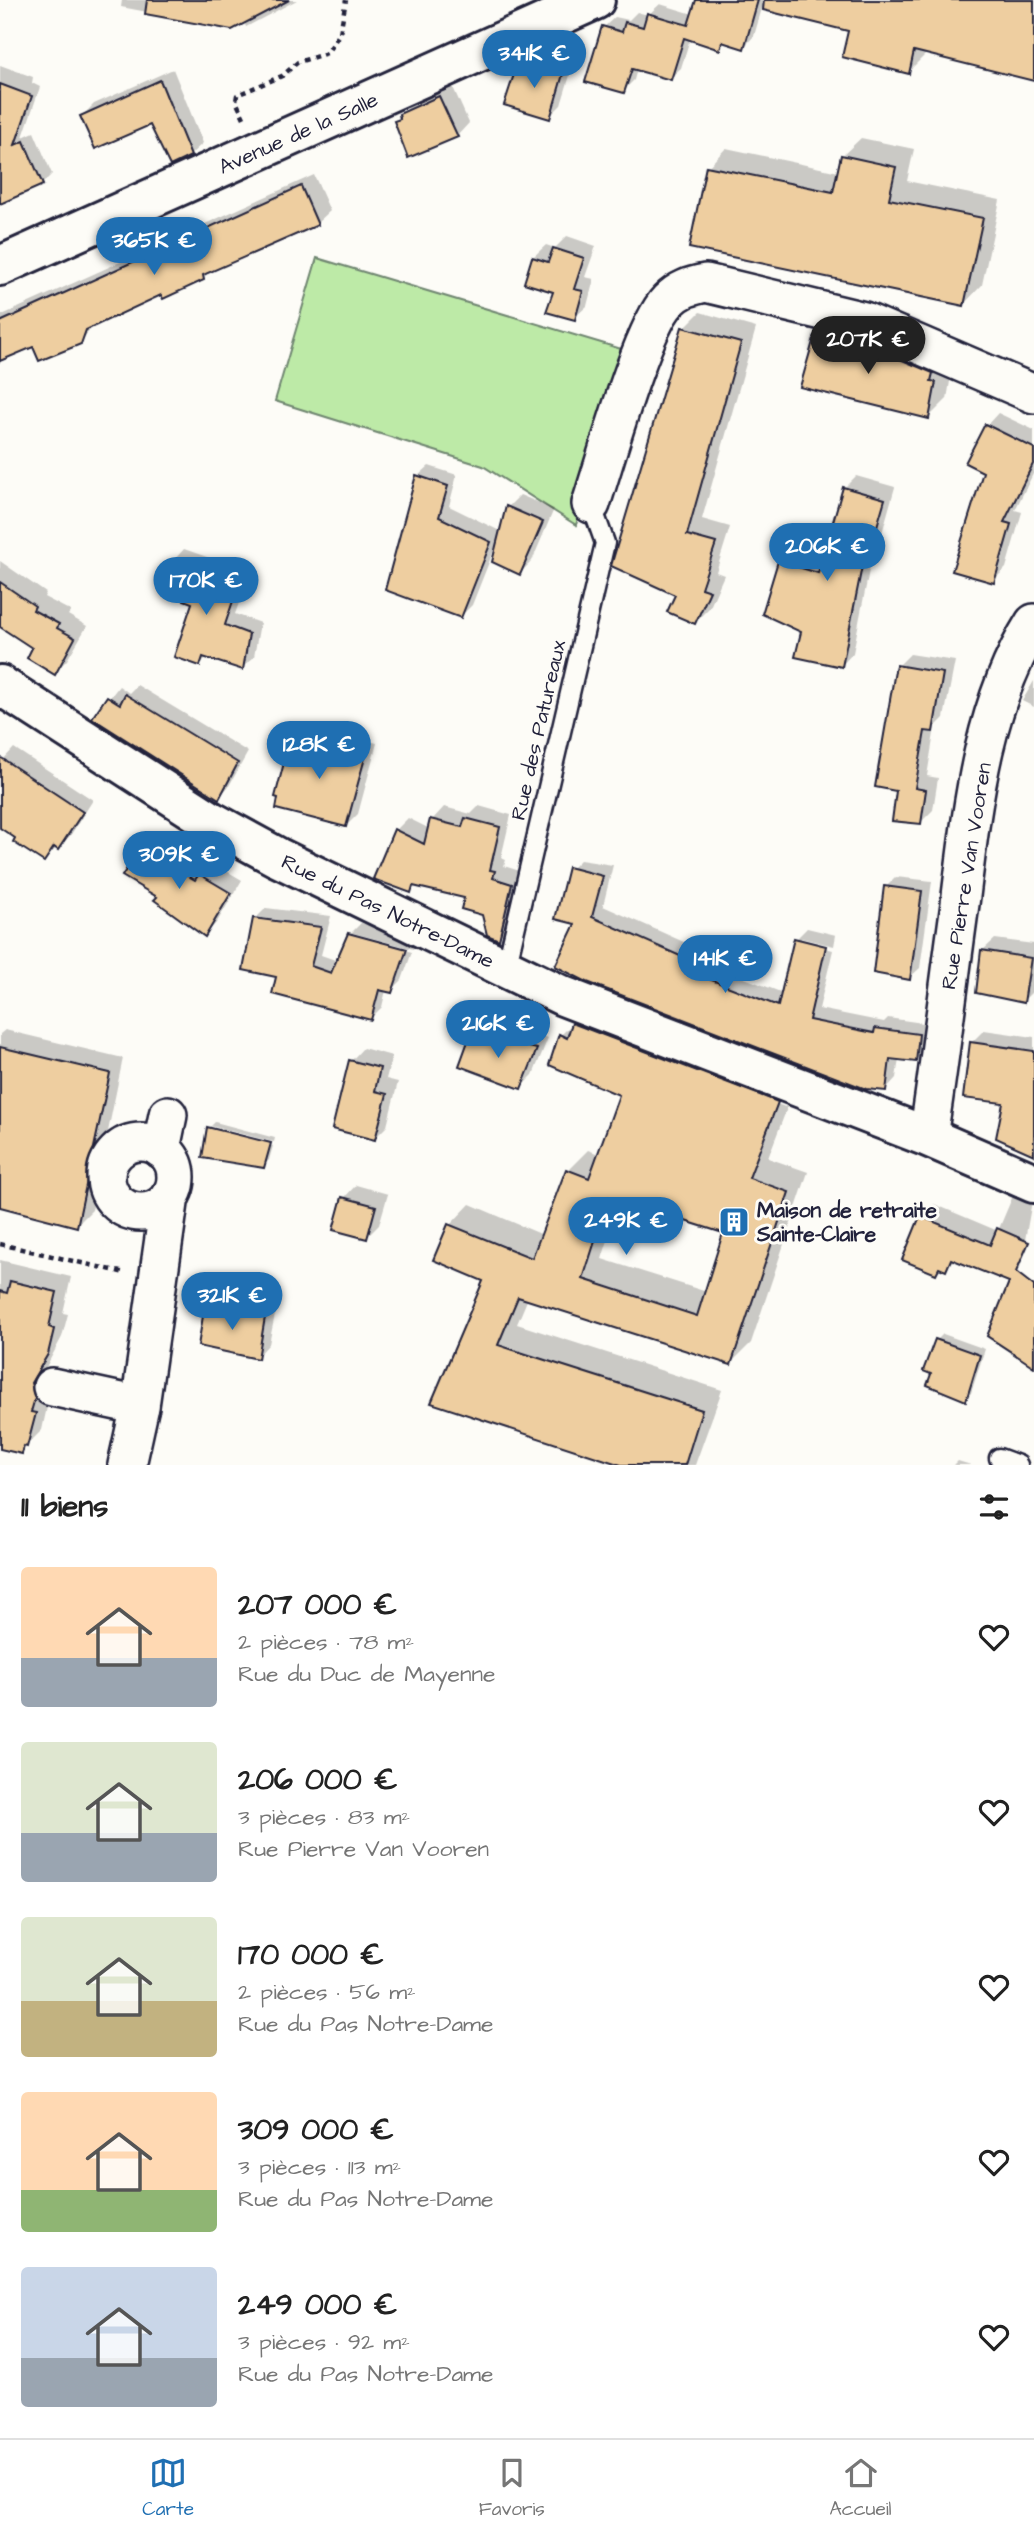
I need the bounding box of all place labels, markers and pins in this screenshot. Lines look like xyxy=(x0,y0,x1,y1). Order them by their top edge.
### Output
pin: 341K € xyxy=(477,31,591,90)
pin: 365K € xyxy=(97,218,211,277)
pin: 207K € xyxy=(811,316,925,376)
pin: 206K € xyxy=(770,524,884,583)
pin: 170K € xyxy=(149,558,263,617)
pin: 128K € xyxy=(262,722,376,781)
pin: 309K € xyxy=(122,832,236,891)
pin: 141K € xyxy=(668,936,782,995)
pin: 216K € xyxy=(441,1000,555,1060)
place label: Maison de retraite Sainte-Claire xyxy=(756,1196,937,1249)
pin: 249K € xyxy=(569,1198,683,1257)
building icon: Maison de retraite Sainte-Claire xyxy=(717,1205,751,1239)
pin: 321K € xyxy=(175,1272,289,1332)

